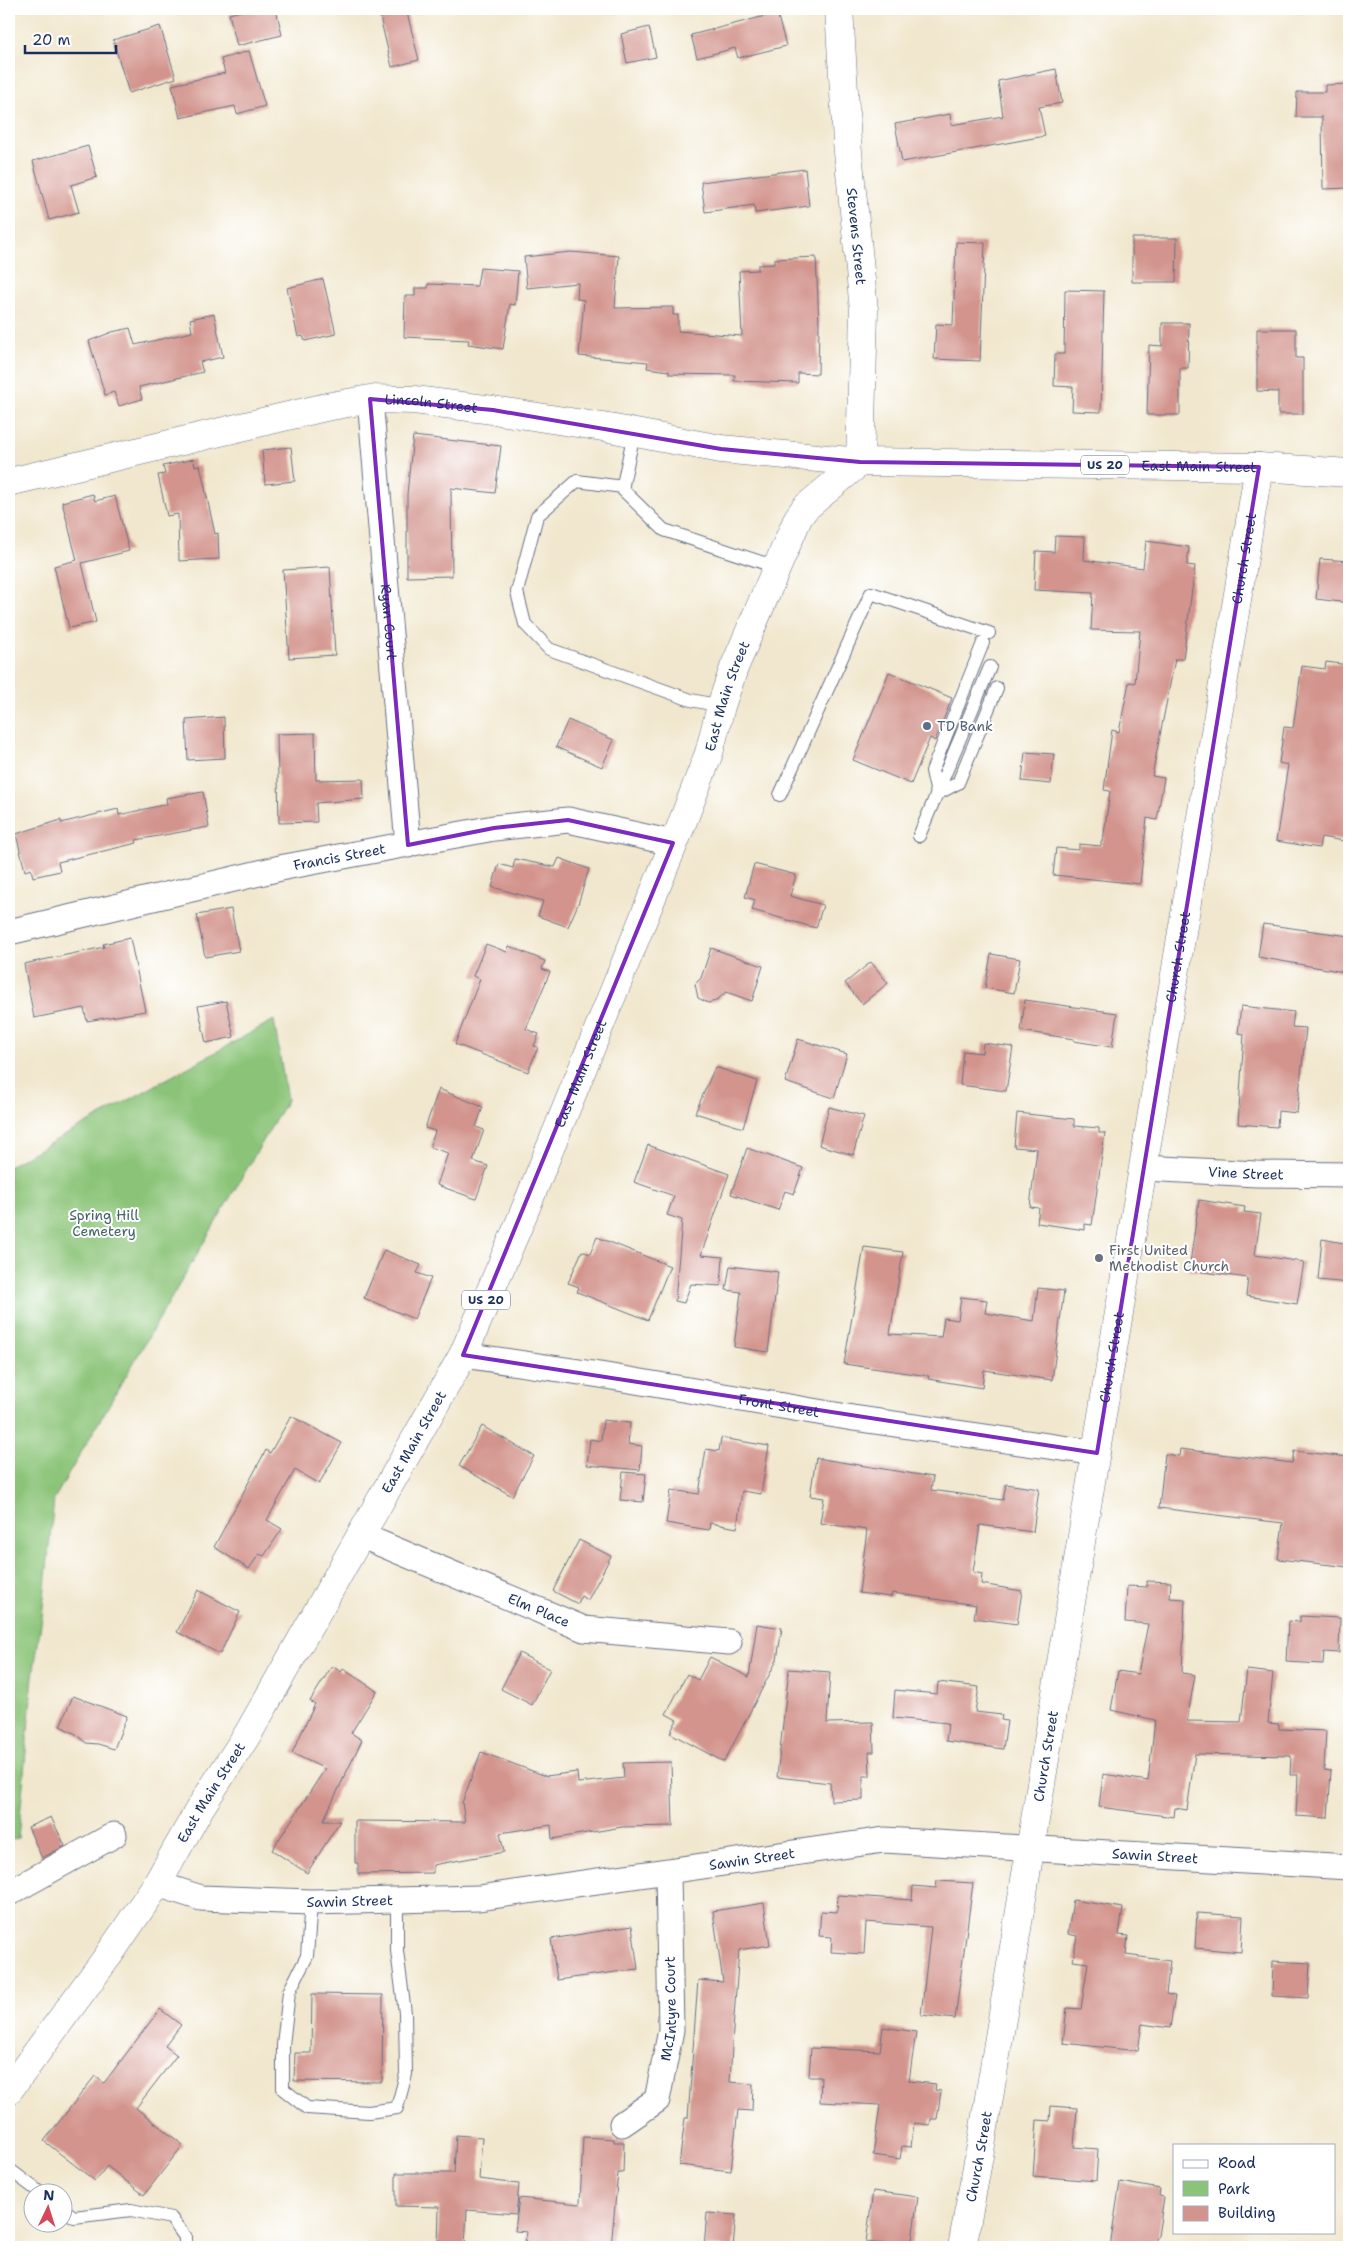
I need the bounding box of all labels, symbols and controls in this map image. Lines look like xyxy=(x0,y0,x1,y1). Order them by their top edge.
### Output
scale bar xyxy=(25,22,116,54)
text: 20 m xyxy=(32,30,71,50)
street label: Stevens Street xyxy=(843,187,870,286)
street label: Lincoln Street xyxy=(385,390,479,417)
road number: US 20 xyxy=(1081,456,1129,474)
street label: East Main Street xyxy=(1141,457,1257,476)
street label: Church Street xyxy=(1227,511,1260,605)
street label: Ryan Court xyxy=(377,583,401,661)
street label: East Main Street xyxy=(701,638,754,753)
place label: TD Bank xyxy=(937,717,993,735)
marker: TD Bank xyxy=(921,720,933,732)
street label: Francis Street xyxy=(292,839,387,874)
street label: Church Street xyxy=(1161,910,1194,1004)
street label: East Main Street xyxy=(550,1017,610,1130)
street label: Vine Street xyxy=(1208,1162,1284,1183)
park label: Spring Hill Cemetery xyxy=(69,1206,139,1240)
place label: First United Methodist Church xyxy=(1109,1241,1229,1275)
marker: First United Methodist Church xyxy=(1093,1252,1105,1264)
road number: US 20 xyxy=(462,1290,510,1310)
street label: Church Street xyxy=(1095,1310,1128,1405)
street label: East Main Street xyxy=(377,1387,450,1496)
street label: Front Street xyxy=(737,1390,821,1421)
street label: Elm Place xyxy=(505,1589,573,1631)
street label: Church Street xyxy=(1029,1709,1062,1803)
street label: East Main Street xyxy=(173,1739,249,1846)
street label: Sawin Street xyxy=(708,1844,796,1874)
street label: Sawin Street xyxy=(1111,1844,1199,1867)
street label: Sawin Street xyxy=(306,1891,393,1911)
street label: McIntyre Court xyxy=(656,1956,680,2063)
street label: Church Street xyxy=(962,2110,996,2204)
legend xyxy=(1173,2144,1336,2234)
text: Road xyxy=(1218,2153,1256,2173)
text: Park xyxy=(1218,2179,1250,2199)
north arrow xyxy=(22,2184,72,2234)
text: N xyxy=(43,2186,55,2204)
text: Building xyxy=(1218,2203,1275,2223)

